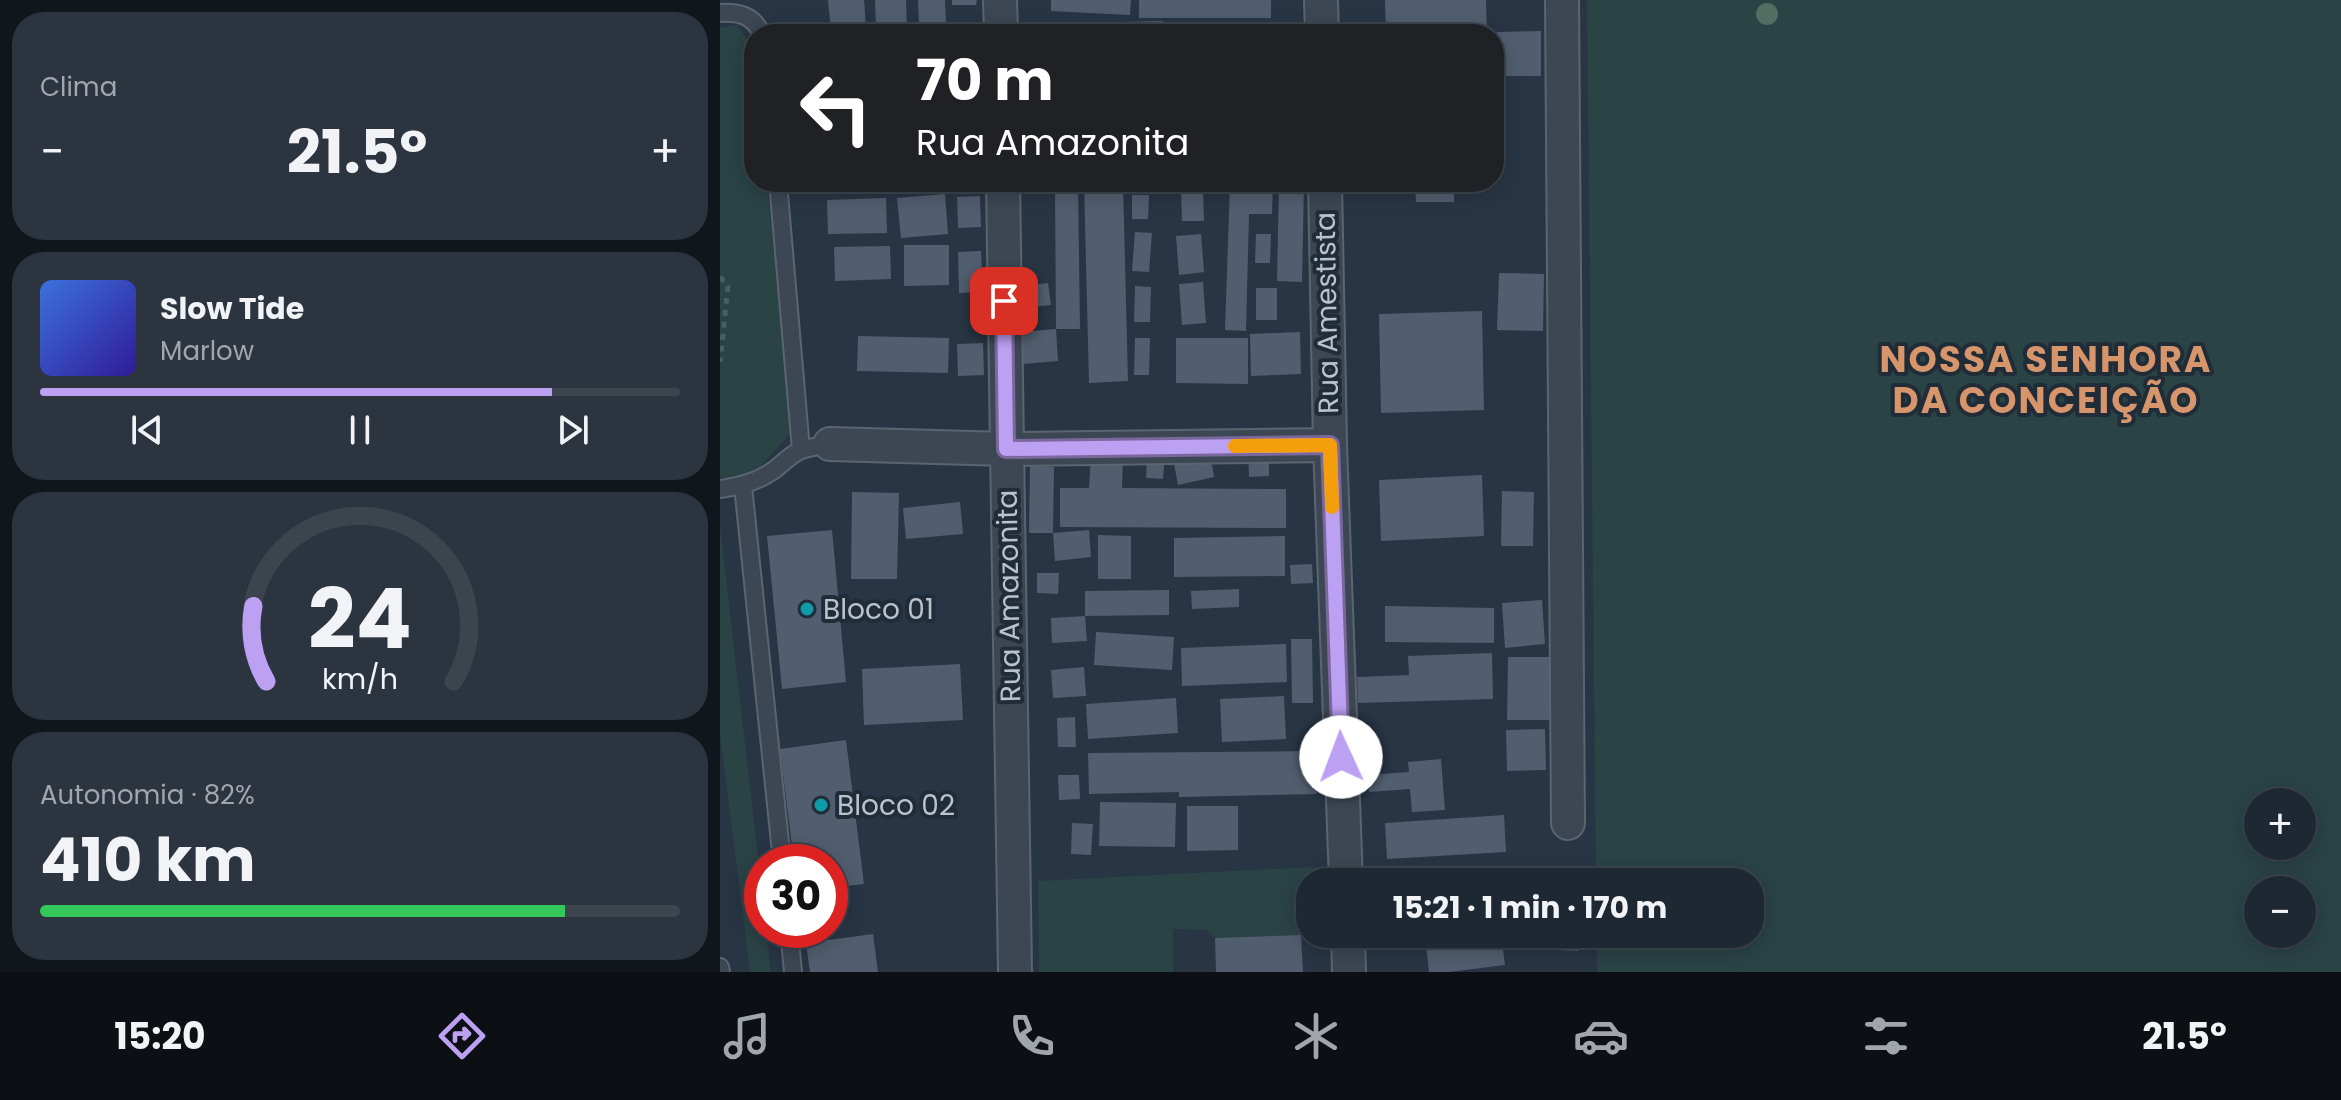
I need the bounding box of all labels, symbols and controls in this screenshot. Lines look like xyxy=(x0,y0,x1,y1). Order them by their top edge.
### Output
text: 70 m xyxy=(916,41,1054,120)
icon: left xyxy=(784,56,888,160)
text: Clima xyxy=(40,69,117,105)
text: 21.5° xyxy=(287,110,427,194)
text: Rua Amazonita xyxy=(916,117,1189,168)
text: − xyxy=(40,121,64,182)
text: + xyxy=(650,121,680,182)
street label: Rua Amestista xyxy=(1306,212,1348,414)
pin xyxy=(970,267,1038,335)
icon: arrive xyxy=(982,279,1026,323)
text: Slow Tide xyxy=(160,287,304,330)
text: Marlow xyxy=(160,333,254,369)
district label: NOSSA SENHORA DA CONCEIÇÃO xyxy=(1879,334,2213,426)
icon: previous xyxy=(125,408,169,452)
icon: pause xyxy=(338,408,382,452)
icon: next xyxy=(551,408,595,452)
street label: Rua Amazonita xyxy=(988,489,1030,703)
text: 24 xyxy=(308,561,412,677)
place label: Bloco 01 xyxy=(823,590,934,629)
marker: Bloco 01 xyxy=(798,600,816,618)
text: km/h xyxy=(322,659,398,699)
position arrow xyxy=(1299,715,1383,799)
text: Autonomia · 82% xyxy=(40,777,255,813)
place label: Bloco 02 xyxy=(837,786,955,825)
map controls xyxy=(2244,788,2316,948)
button: + xyxy=(2244,788,2316,860)
marker: Bloco 02 xyxy=(812,796,830,814)
text: 410 km xyxy=(40,818,256,902)
speed limit sign: 30 xyxy=(744,844,848,948)
button: − xyxy=(2244,876,2316,948)
text: 15:21 · 1 min · 170 m xyxy=(1393,886,1667,929)
icon: directions xyxy=(434,1008,490,1064)
icon: music xyxy=(719,1008,775,1064)
icon: phone xyxy=(1004,1008,1060,1064)
icon: climate xyxy=(1288,1008,1344,1064)
icon: car xyxy=(1573,1008,1629,1064)
icon: filters xyxy=(1858,1008,1914,1064)
text: 15:20 xyxy=(114,1011,206,1062)
text: 21.5° xyxy=(2142,1011,2227,1062)

